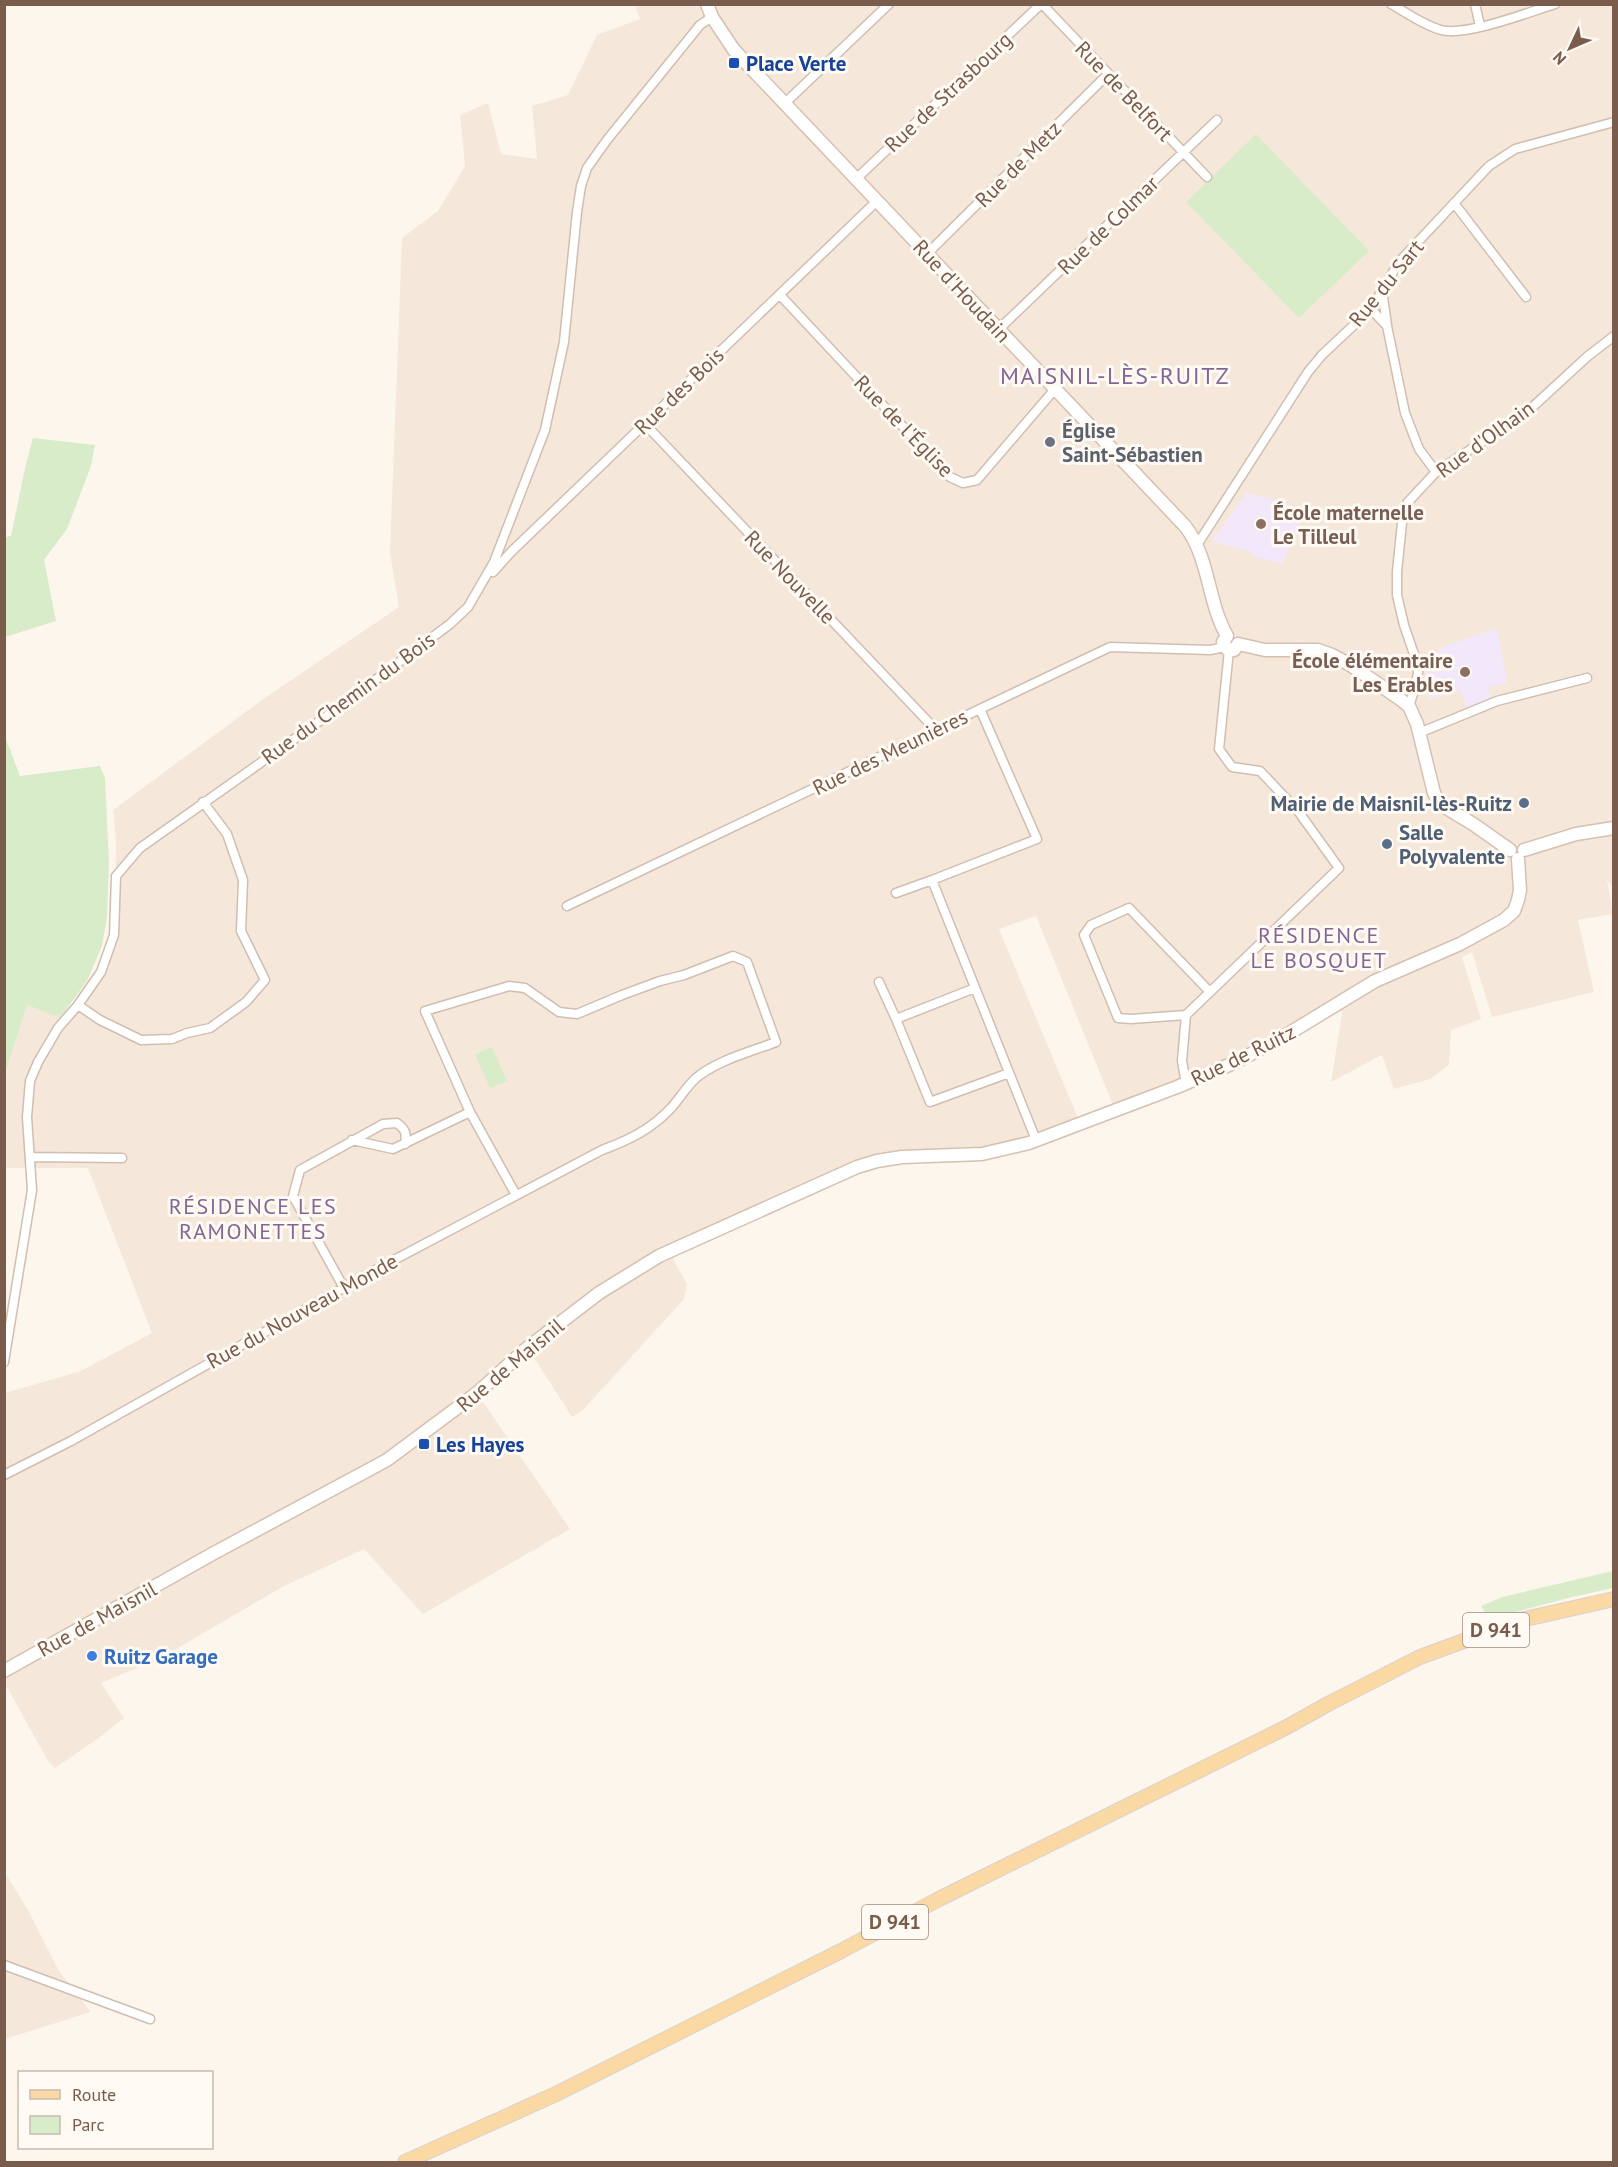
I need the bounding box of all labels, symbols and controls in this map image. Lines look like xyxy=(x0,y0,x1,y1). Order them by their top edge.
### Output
north arrow xyxy=(1540,18,1600,78)
street label: Rue de Strasbourg xyxy=(879,26,1017,158)
street label: Rue de Belfort xyxy=(1069,35,1179,147)
text: N xyxy=(1548,48,1570,69)
place label: Place Verte xyxy=(746,50,846,77)
marker: Place Verte xyxy=(727,56,741,70)
street label: Rue de Metz xyxy=(969,115,1067,213)
street label: Rue de Colmar xyxy=(1052,170,1164,280)
street label: Rue d'Houdain xyxy=(907,234,1017,348)
street label: Rue du Sart xyxy=(1343,234,1429,332)
street label: Rue des Bois xyxy=(629,342,729,440)
district label: MAISNIL-LÈS-RUITZ xyxy=(1000,360,1230,391)
street label: Rue de l'Église xyxy=(848,369,960,483)
street label: Rue d'Olhain xyxy=(1431,394,1539,484)
place label: Église Saint-Sébastien xyxy=(1062,417,1203,468)
marker: Église Saint-Sébastien xyxy=(1043,435,1057,449)
place label: École maternelle Le Tilleul xyxy=(1273,499,1424,550)
marker: École maternelle Le Tilleul xyxy=(1254,517,1268,531)
street label: Rue Nouvelle xyxy=(739,524,841,630)
street label: Rue du Chemin du Bois xyxy=(256,626,440,770)
place label: École élémentaire Les Erables xyxy=(1292,647,1453,698)
marker: École élémentaire Les Erables xyxy=(1458,665,1472,679)
street label: Rue des Meunières xyxy=(808,703,972,801)
place label: Mairie de Maisnil-lès-Ruitz xyxy=(1270,790,1512,817)
marker: Mairie de Maisnil-lès-Ruitz xyxy=(1517,796,1531,810)
place label: Salle Polyvalente xyxy=(1399,819,1505,870)
marker: Salle Polyvalente xyxy=(1380,837,1394,851)
district label: RÉSIDENCE LE BOSQUET xyxy=(1250,921,1388,974)
street label: Rue de Ruitz xyxy=(1186,1018,1300,1092)
district label: RÉSIDENCE LES RAMONETTES xyxy=(169,1192,337,1245)
street label: Rue du Nouveau Monde xyxy=(202,1247,402,1375)
street label: Rue de Maisnil xyxy=(451,1312,569,1418)
place label: Les Hayes xyxy=(436,1431,525,1458)
marker: Les Hayes xyxy=(417,1437,431,1451)
street label: Rue de Maisnil xyxy=(33,1575,161,1663)
road number: D 941 xyxy=(1463,1613,1529,1647)
place label: Ruitz Garage xyxy=(104,1643,218,1670)
marker: Ruitz Garage xyxy=(85,1649,99,1663)
road number: D 941 xyxy=(862,1905,928,1939)
legend xyxy=(18,2071,213,2149)
text: Route xyxy=(72,2083,116,2106)
text: Parc xyxy=(72,2113,105,2136)

